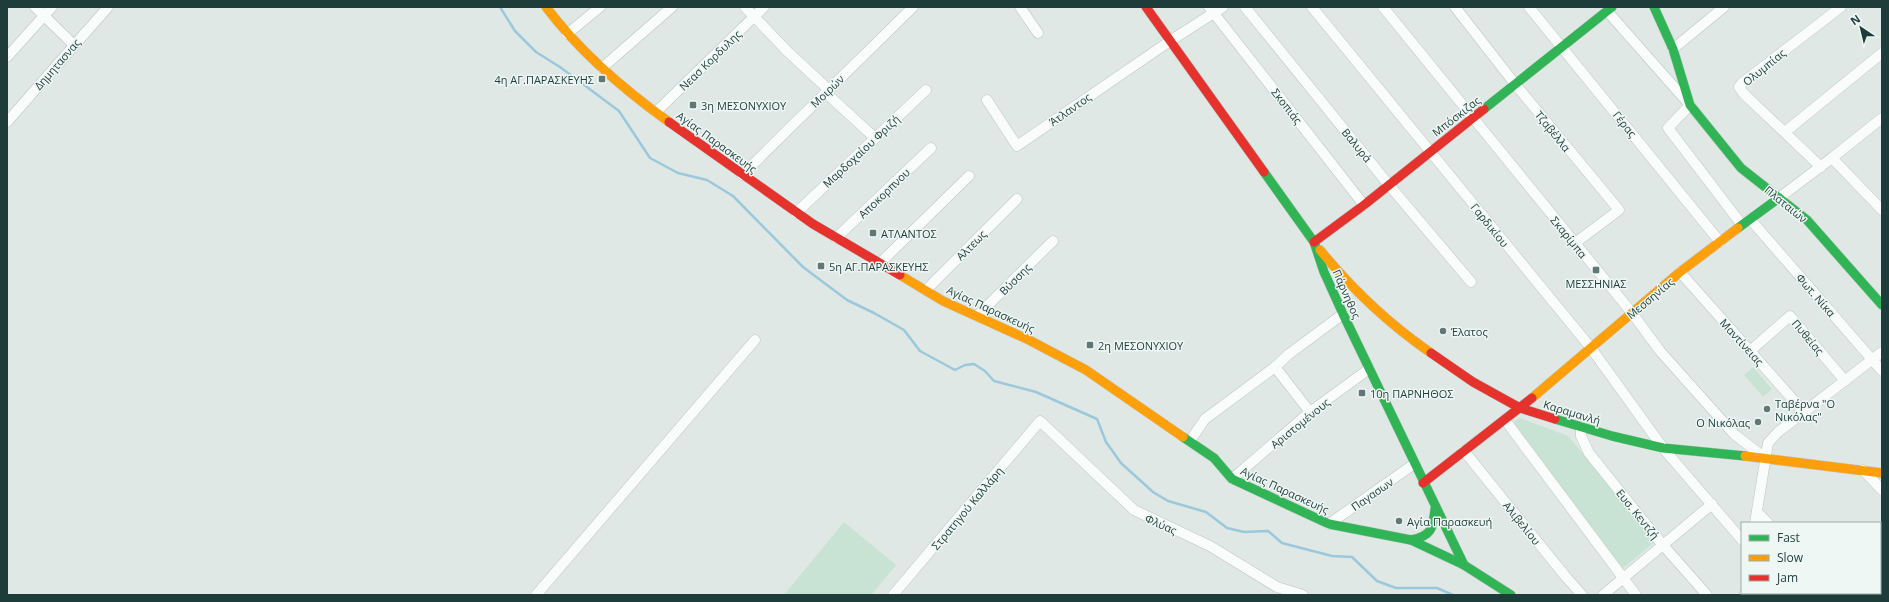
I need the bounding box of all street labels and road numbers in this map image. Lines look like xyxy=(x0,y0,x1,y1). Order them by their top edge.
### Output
street label: Νεασ Κορδυλης xyxy=(676,26,744,94)
street label: Δημητασνας xyxy=(31,35,83,93)
street label: Ολυμπίας xyxy=(1740,45,1788,89)
street label: Μοιρών xyxy=(807,71,847,111)
street label: Σκοπιάς xyxy=(1268,85,1306,127)
street label: Άτλαντος xyxy=(1046,89,1094,129)
street label: Μπόσκιζας xyxy=(1429,92,1483,140)
street label: Τζαβέλλα xyxy=(1532,107,1574,155)
street label: Αγίας Παρασκευής xyxy=(674,108,760,176)
street label: Γέρας xyxy=(1610,108,1640,140)
street label: Μαρδοχαίου Φριζή xyxy=(819,111,903,191)
street label: Βαλυρά xyxy=(1339,125,1376,165)
street label: Αποκορπνου xyxy=(855,164,913,221)
street label: Πλαταιών xyxy=(1762,182,1810,226)
street label: Γαρδικίου xyxy=(1468,200,1512,250)
street label: Σκαρίμπα xyxy=(1548,213,1591,261)
street label: Αλτεως xyxy=(953,227,989,263)
street label: Βύσσης xyxy=(996,260,1034,298)
street label: Πάρνηθος xyxy=(1329,267,1365,321)
street label: Φωτ. Νίκα xyxy=(1793,270,1839,320)
street label: Μεσσηνίας xyxy=(1623,274,1677,322)
street label: Αγίας Παρασκευής xyxy=(944,282,1038,336)
street label: Μαντίνειας xyxy=(1717,315,1767,369)
street label: Πυθείας xyxy=(1789,316,1827,358)
street label: Αριστομένους xyxy=(1267,394,1333,452)
street label: Καραμανλή xyxy=(1542,396,1602,428)
street label: Στρατηγού Καλλάρη xyxy=(928,463,1006,553)
street label: Αγίας Παρασκευής xyxy=(1238,463,1332,517)
street label: Παγασων xyxy=(1348,474,1396,514)
street label: Ευσ. Κεντζή xyxy=(1613,486,1663,542)
street label: Αλιβελίου xyxy=(1500,498,1544,548)
street label: Φλύας xyxy=(1143,510,1179,538)

